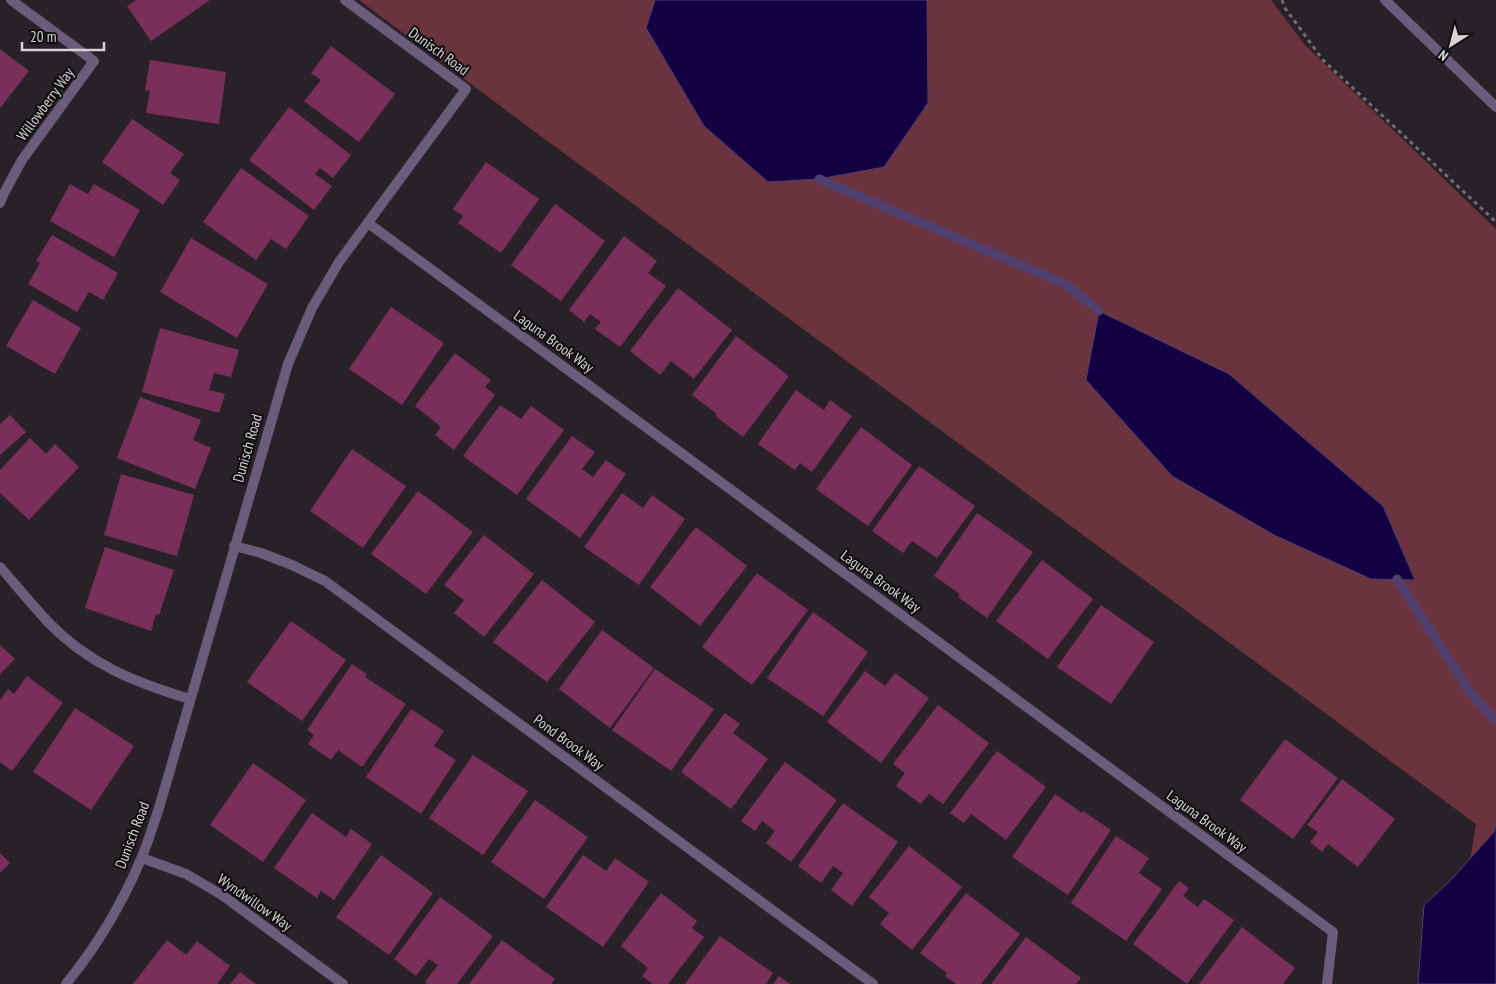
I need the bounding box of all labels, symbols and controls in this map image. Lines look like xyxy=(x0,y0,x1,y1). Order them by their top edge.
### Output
scale bar xyxy=(22,20,105,52)
north arrow xyxy=(1426,20,1476,70)
street label: Dunisch Road xyxy=(405,23,473,79)
text: 20 m xyxy=(30,27,56,46)
text: N xyxy=(1435,46,1452,65)
street label: Willowberry Way xyxy=(12,63,78,144)
street label: Laguna Brook Way xyxy=(510,306,598,377)
street label: Dunisch Road xyxy=(228,412,266,484)
street label: Laguna Brook Way xyxy=(837,546,925,617)
street label: Pond Brook Way xyxy=(530,710,608,774)
street label: Laguna Brook Way xyxy=(1163,786,1251,857)
street label: Dunisch Road xyxy=(111,799,153,871)
street label: Wyndwillow Way xyxy=(214,869,296,935)

